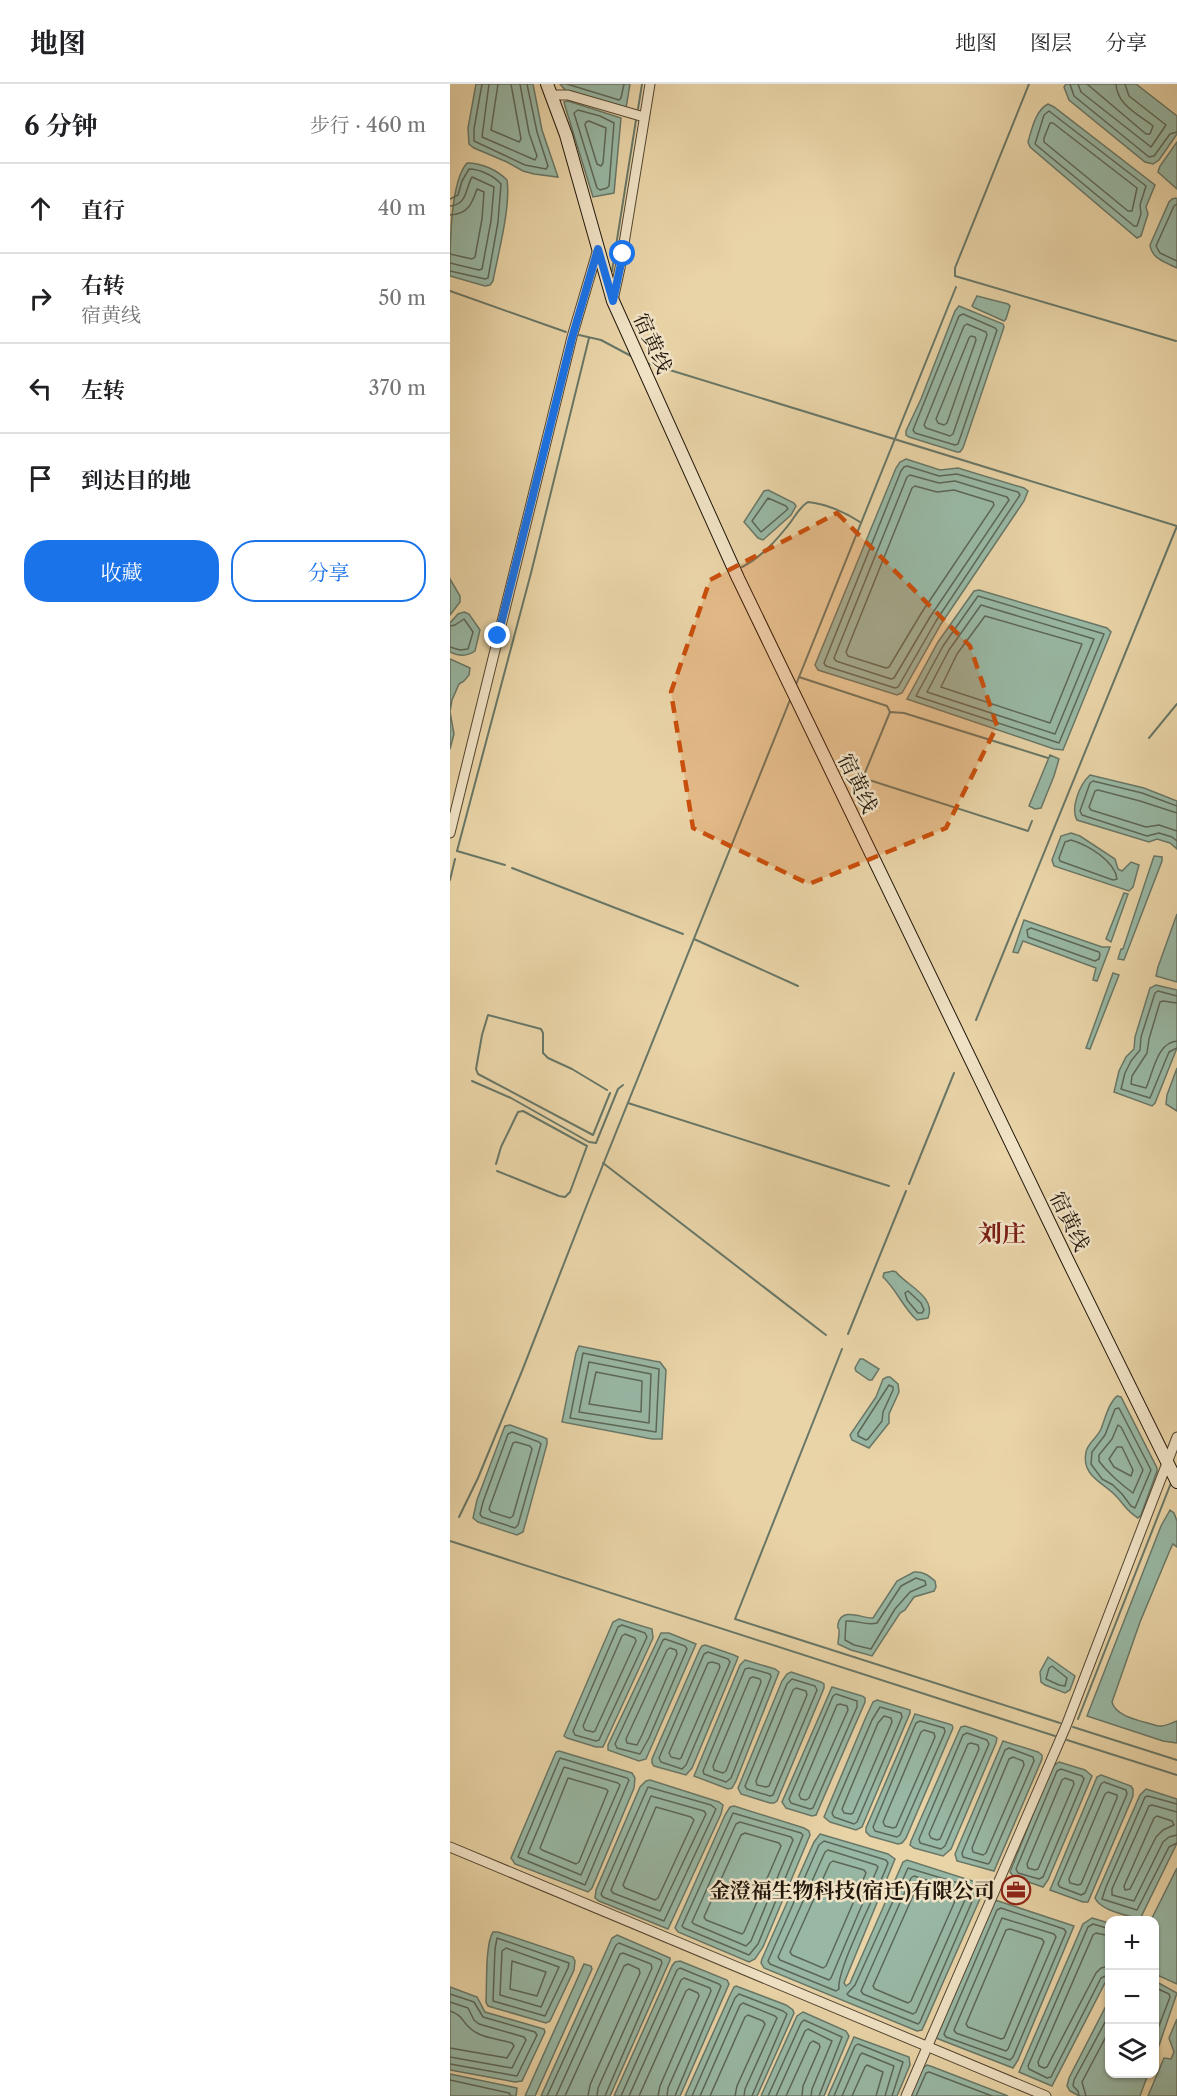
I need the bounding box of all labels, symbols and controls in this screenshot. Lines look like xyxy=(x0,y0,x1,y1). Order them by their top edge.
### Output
text: 地图 xyxy=(30,26,86,60)
text: 地图 xyxy=(955,30,997,55)
text: 图层 xyxy=(1030,30,1072,55)
text: 分享 xyxy=(1105,30,1147,55)
text: 6 分钟 xyxy=(24,110,98,142)
text: 步行 · 460 m xyxy=(310,113,426,137)
icon: ahead xyxy=(24,192,57,225)
text: 40 m xyxy=(378,196,426,220)
text: 直行 xyxy=(81,197,125,224)
route start xyxy=(609,240,635,266)
text: 右转 xyxy=(81,272,125,299)
icon: right xyxy=(24,282,57,315)
text: 50 m xyxy=(379,286,426,310)
text: 宿黄线 xyxy=(81,303,141,327)
street label: 宿黄线 xyxy=(629,309,677,377)
icon: left xyxy=(24,372,57,405)
text: 370 m xyxy=(369,376,426,400)
text: 左转 xyxy=(81,377,125,404)
icon: arrive xyxy=(24,462,57,495)
text: 到达目的地 xyxy=(81,467,191,494)
button: 收藏 xyxy=(24,540,219,602)
button: 分享 xyxy=(231,540,426,602)
route end xyxy=(484,622,510,648)
street label: 宿黄线 xyxy=(833,749,883,817)
street label: 宿黄线 xyxy=(1045,1187,1095,1255)
district label: 刘庄 xyxy=(978,1219,1026,1248)
office icon: 金澄福生物科技(宿迁)有限公司 xyxy=(1000,1874,1032,1906)
place label: 金澄福生物科技(宿迁)有限公司 xyxy=(709,1878,995,1903)
map controls xyxy=(1105,1916,1159,2078)
button: + xyxy=(1105,1916,1159,1970)
button: − xyxy=(1105,1970,1159,2024)
button: layers xyxy=(1105,2024,1159,2078)

